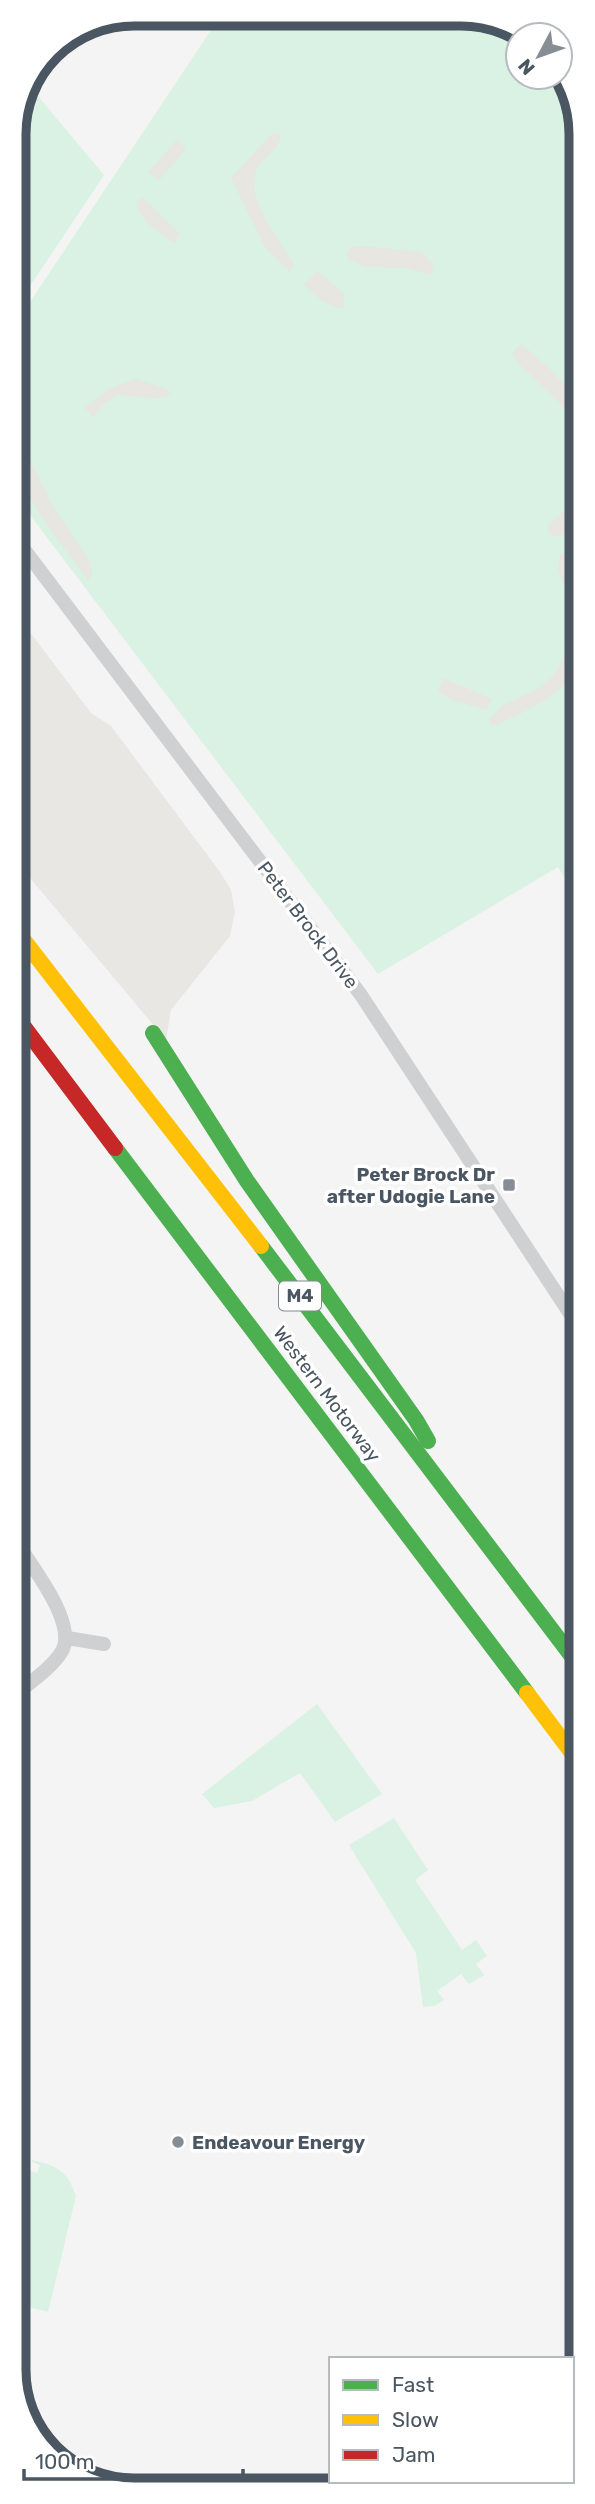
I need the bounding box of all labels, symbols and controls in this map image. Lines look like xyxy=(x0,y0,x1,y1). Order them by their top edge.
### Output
north arrow xyxy=(504,21,574,91)
text: N xyxy=(513,54,540,80)
street label: Peter Brock Drive xyxy=(253,857,363,993)
place label: Peter Brock Dr after Udogie Lane xyxy=(327,1163,495,1208)
marker: Peter Brock Dr after Udogie Lane xyxy=(501,1177,517,1193)
road number: M4 xyxy=(279,1282,321,1310)
street label: Western Motorway xyxy=(269,1322,385,1466)
place label: Endeavour Energy xyxy=(192,2131,366,2154)
marker: Endeavour Energy xyxy=(170,2134,186,2150)
legend xyxy=(329,2357,574,2483)
text: Fast xyxy=(392,2372,434,2397)
text: Slow xyxy=(392,2407,439,2432)
scale bar xyxy=(24,2438,243,2482)
text: Jam xyxy=(392,2442,436,2467)
text: 100 m xyxy=(35,2449,94,2474)

